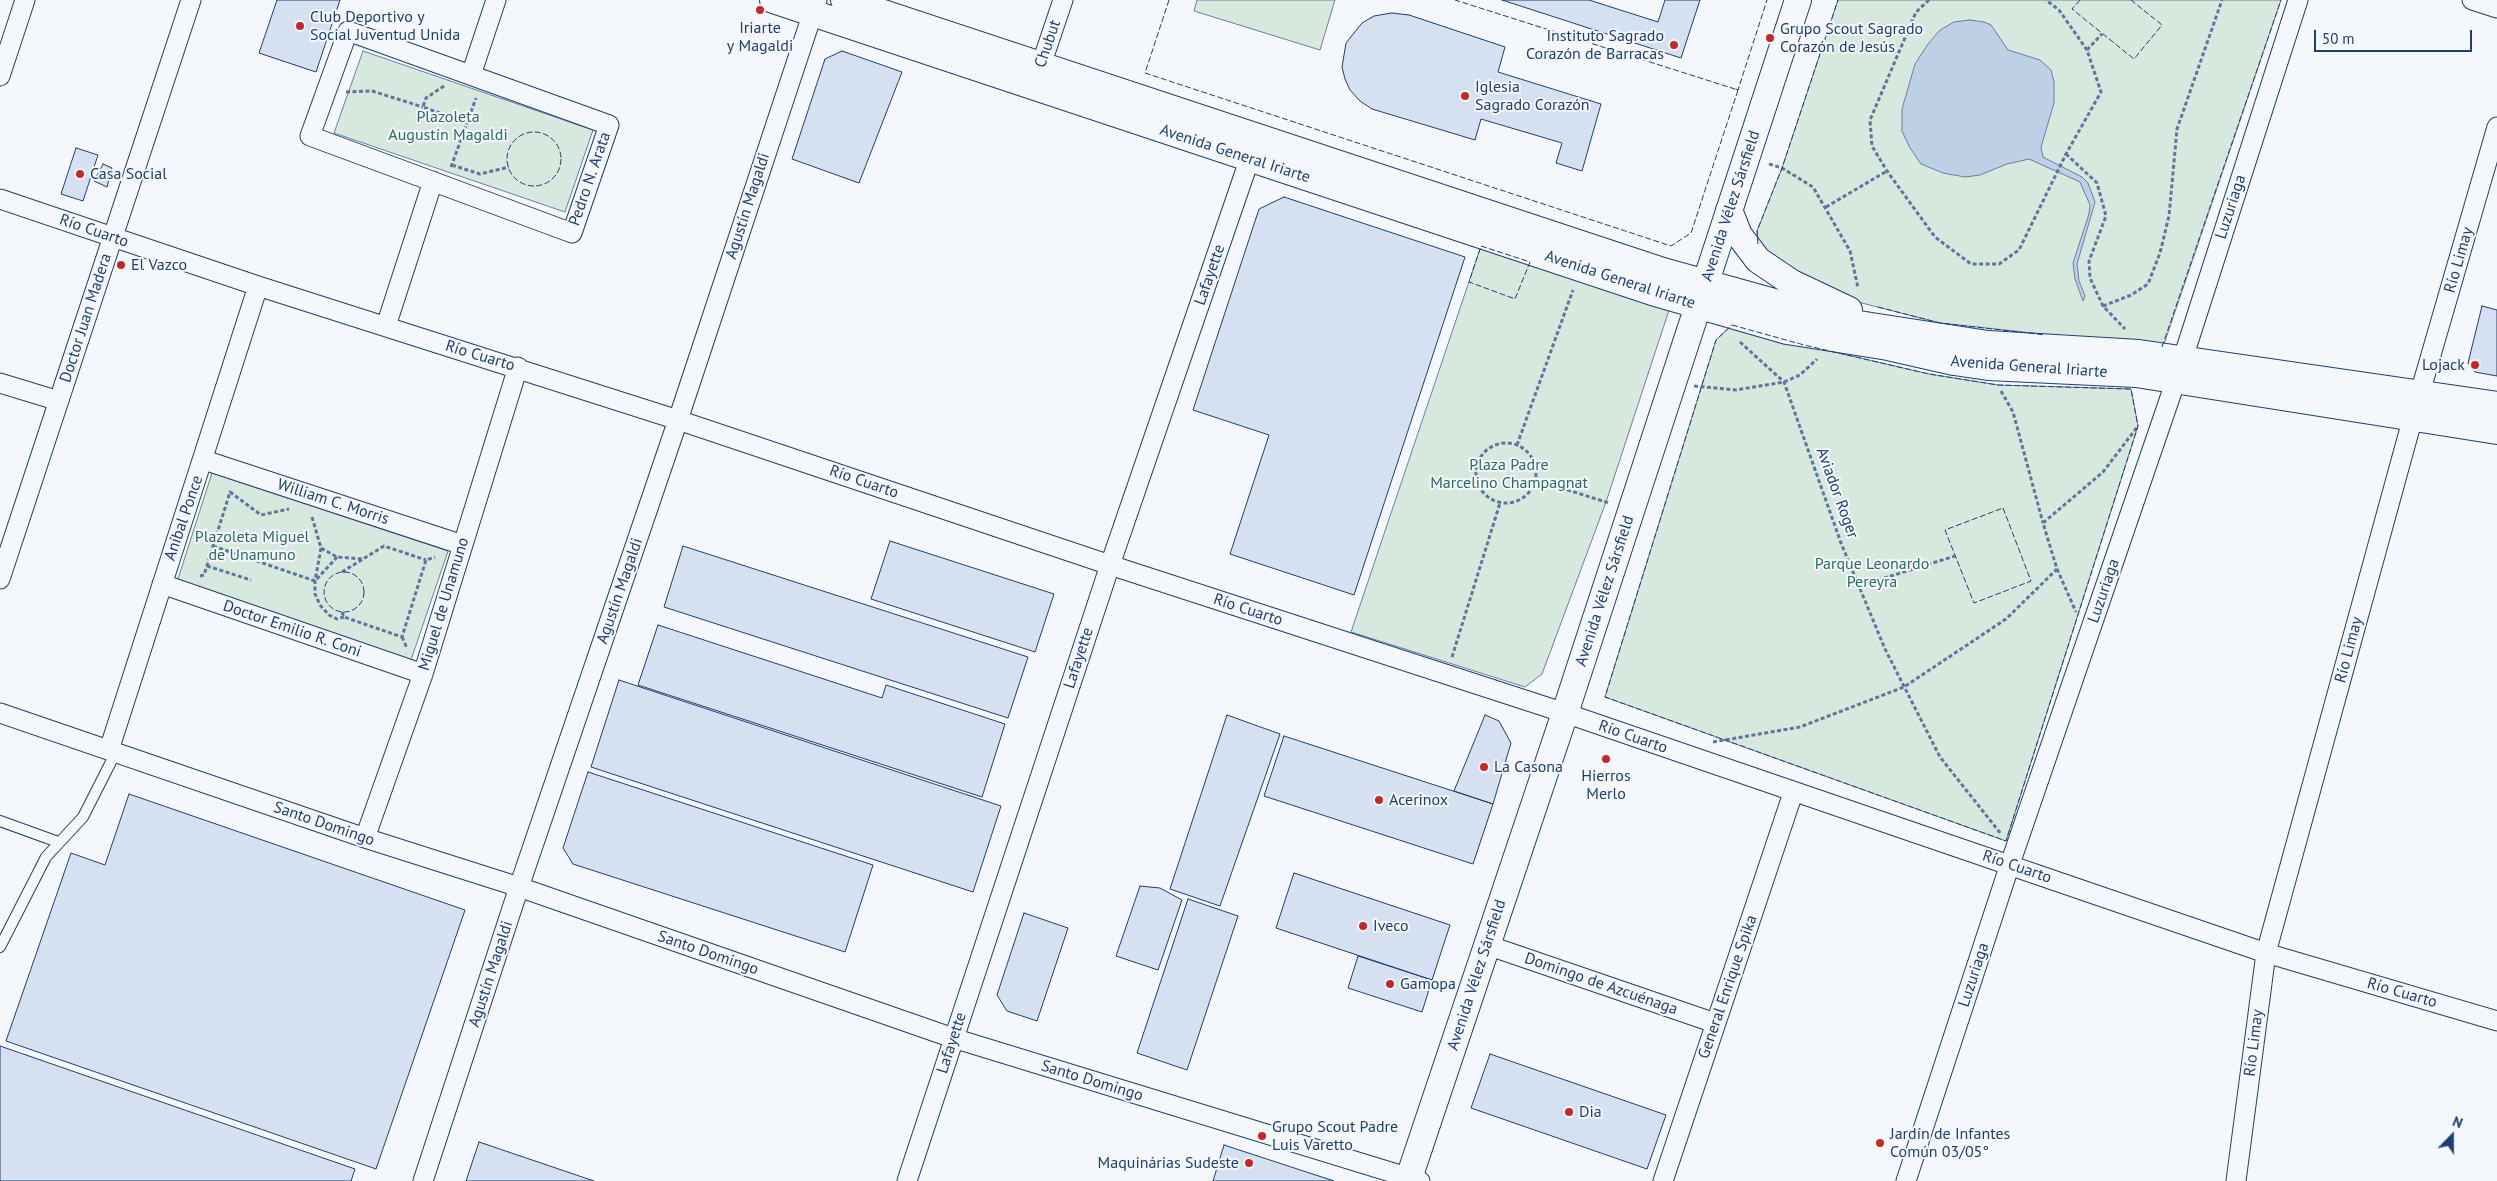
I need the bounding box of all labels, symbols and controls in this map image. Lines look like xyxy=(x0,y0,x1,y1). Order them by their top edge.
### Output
marker: Iriarte y Magaldi xyxy=(754,4,766,16)
place label: Club Deportivo y Social Juventud Unida xyxy=(310,7,460,45)
place label: Iriarte y Magaldi xyxy=(727,18,793,56)
street label: Chubut xyxy=(1031,18,1065,70)
place label: Grupo Scout Sagrado Corazón de Jesús xyxy=(1780,19,1923,57)
marker: Club Deportivo y Social Juventud Unida xyxy=(294,20,306,32)
scale bar xyxy=(2317,20,2474,52)
place label: Instituto Sagrado Corazón de Barracas xyxy=(1526,26,1664,64)
text: 50 m xyxy=(2322,29,2355,48)
marker: Grupo Scout Sagrado Corazón de Jesús xyxy=(1764,32,1776,44)
marker: Instituto Sagrado Corazón de Barracas xyxy=(1668,39,1680,51)
place label: Iglesia Sagrado Corazón xyxy=(1475,77,1590,115)
marker: Iglesia Sagrado Corazón xyxy=(1459,90,1471,102)
park label: Plazoleta Augustín Magaldi xyxy=(388,107,508,145)
street label: Avenida General Iriarte xyxy=(1157,121,1313,187)
street label: Avenida Vélez Sársfield xyxy=(1698,128,1764,284)
street label: Pedro N. Arata xyxy=(565,130,615,228)
street label: Agustín Magaldi xyxy=(722,150,774,262)
place label: Casa Social xyxy=(90,164,167,184)
marker: Casa Social xyxy=(74,168,86,180)
street label: Luzuriaga xyxy=(2212,172,2250,242)
street label: Río Cuarto xyxy=(57,210,131,252)
street label: Río Limay xyxy=(2440,225,2478,295)
street label: Lafayette xyxy=(1191,242,1229,308)
street label: Avenida General Iriarte xyxy=(1542,247,1698,313)
street label: Doctor Juan Madera xyxy=(56,251,116,385)
place label: El Vazco xyxy=(131,255,187,275)
marker: El Vazco xyxy=(115,259,127,271)
street label: Río Cuarto xyxy=(443,336,517,376)
street label: Avenida General Iriarte xyxy=(1950,352,2108,382)
place label: Lojack xyxy=(2422,355,2465,375)
marker: Lojack xyxy=(2469,359,2481,371)
street label: Aviador Roger xyxy=(1812,445,1862,541)
park label: Plaza Padre Marcelino Champagnat xyxy=(1430,455,1588,493)
street label: Río Cuarto xyxy=(827,461,901,503)
street label: Aníbal Ponce xyxy=(161,473,207,563)
street label: William C. Morris xyxy=(275,475,391,529)
street label: Avenida Vélez Sársfield xyxy=(1572,513,1638,669)
park label: Plazoleta Miguel de Unamuno xyxy=(195,527,309,565)
street label: Miguel de Unamuno xyxy=(415,535,473,673)
street label: Agustín Magaldi xyxy=(593,536,647,646)
park label: Parque Leonardo Pereyra xyxy=(1815,554,1929,592)
street label: Luzuriaga xyxy=(2084,556,2124,626)
street label: Río Cuarto xyxy=(1211,590,1285,630)
street label: Doctor Emilio R. Coni xyxy=(220,596,364,662)
street label: Río Limay xyxy=(2331,615,2367,685)
street label: Lafayette xyxy=(1060,625,1098,691)
street label: Río Cuarto xyxy=(1596,716,1670,758)
marker: Hierros Merlo xyxy=(1600,753,1612,765)
place label: La Casona xyxy=(1494,757,1563,777)
marker: La Casona xyxy=(1478,761,1490,773)
place label: Hierros Merlo xyxy=(1581,766,1631,804)
place label: Acerinox xyxy=(1389,790,1448,810)
marker: Acerinox xyxy=(1373,794,1385,806)
street label: Santo Domingo xyxy=(271,798,377,850)
street label: Río Cuarto xyxy=(1980,846,2054,888)
street label: Avenida Vélez Sársfield xyxy=(1444,897,1510,1053)
street label: General Enrique Spika xyxy=(1694,913,1762,1061)
place label: Iveco xyxy=(1373,916,1409,936)
street label: Agustín Magaldi xyxy=(465,918,517,1030)
marker: Iveco xyxy=(1357,920,1369,932)
street label: Santo Domingo xyxy=(655,927,761,979)
street label: Luzuriaga xyxy=(1955,940,1993,1010)
street label: Domingo de Azcuénaga xyxy=(1522,949,1680,1019)
place label: Gamopa xyxy=(1400,974,1456,994)
street label: Río Cuarto xyxy=(2365,974,2439,1012)
marker: Gamopa xyxy=(1384,978,1396,990)
street label: Río Limay xyxy=(2240,1008,2268,1078)
street label: Lafayette xyxy=(933,1010,971,1076)
street label: Santo Domingo xyxy=(1039,1056,1145,1106)
place label: Dia xyxy=(1579,1102,1602,1122)
marker: Dia xyxy=(1563,1106,1575,1118)
north arrow xyxy=(2427,1111,2477,1161)
text: N xyxy=(2450,1112,2465,1132)
place label: Grupo Scout Padre Luis Varetto xyxy=(1272,1117,1398,1155)
place label: Jardín de Infantes Común 03/05° xyxy=(1890,1124,2010,1162)
marker: Grupo Scout Padre Luis Varetto xyxy=(1256,1130,1268,1142)
marker: Jardín de Infantes Común 03/05° xyxy=(1874,1137,1886,1149)
place label: Maquinárias Sudeste xyxy=(1098,1153,1239,1173)
marker: Maquinárias Sudeste xyxy=(1243,1157,1255,1169)

